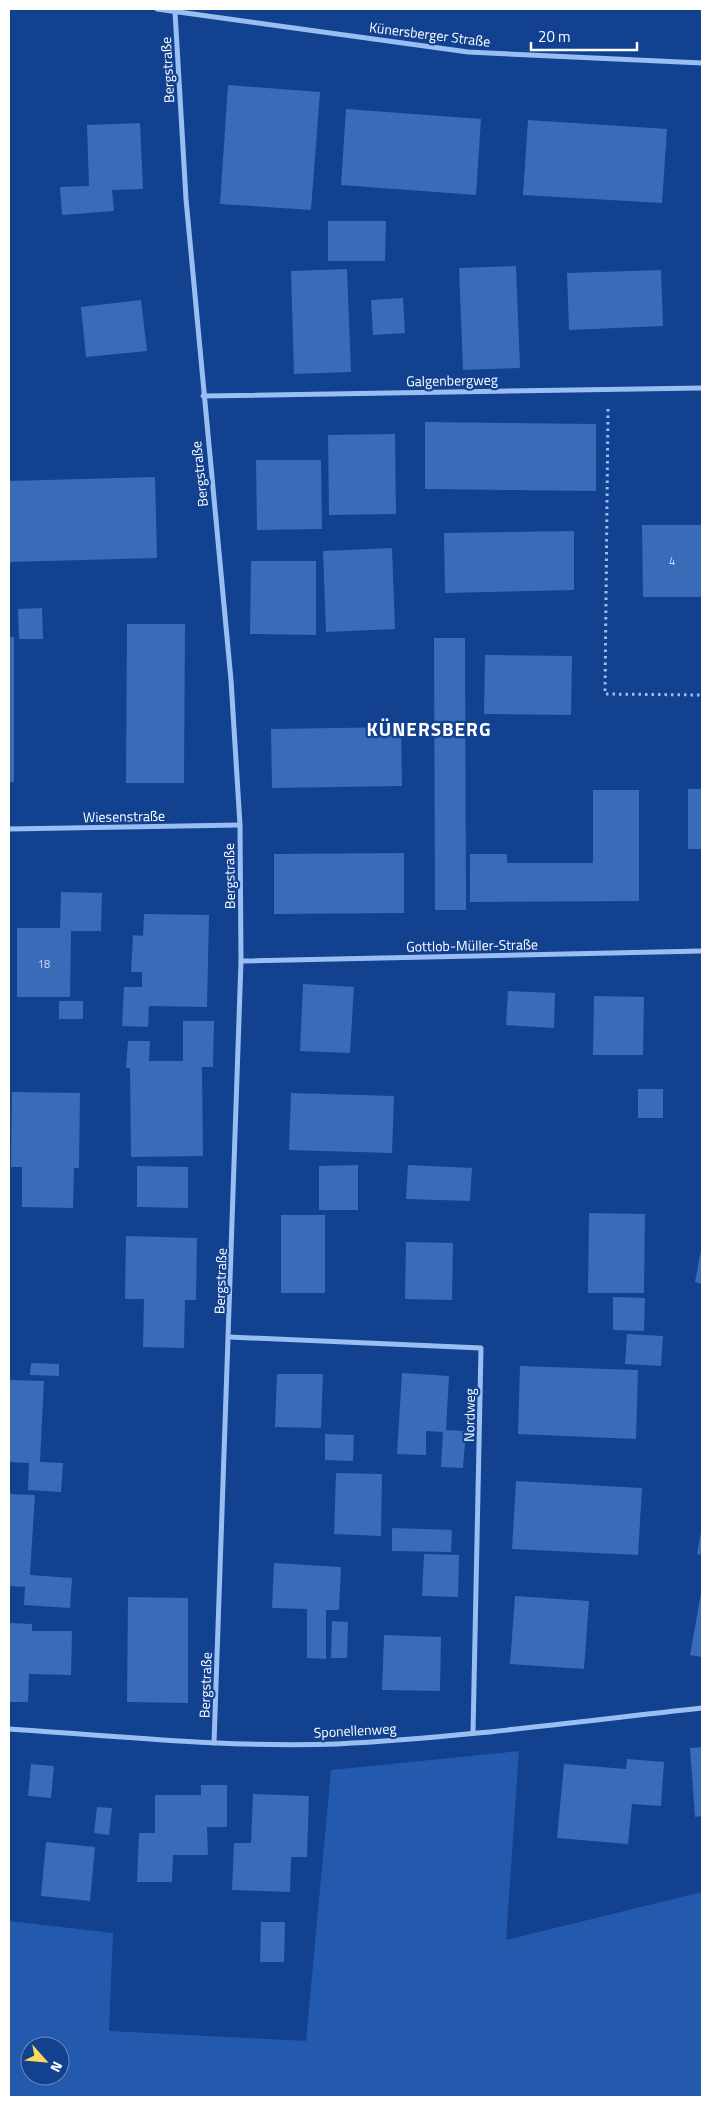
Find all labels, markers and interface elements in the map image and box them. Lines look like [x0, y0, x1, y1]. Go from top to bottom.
street label: Künersberger Straße [368, 16, 492, 52]
scale bar [531, 20, 637, 52]
text: 20 m [538, 25, 571, 48]
street label: Bergstraße [155, 36, 179, 104]
street label: Galgenbergweg [406, 369, 498, 391]
street label: Bergstraße [185, 440, 213, 508]
house number: 4 [669, 553, 675, 569]
district label: KÜNERSBERG [367, 714, 492, 743]
street label: Wiesenstraße [83, 805, 165, 827]
street label: Bergstraße [218, 843, 240, 909]
street label: Gottlob-Müller-Straße [406, 933, 538, 957]
house number: 18 [38, 956, 50, 972]
street label: Bergstraße [208, 1248, 232, 1314]
street label: Nordweg [458, 1388, 480, 1442]
street label: Bergstraße [193, 1652, 217, 1718]
street label: Sponellenweg [313, 1717, 397, 1743]
north arrow [20, 2036, 70, 2086]
text: N [45, 2058, 69, 2076]

